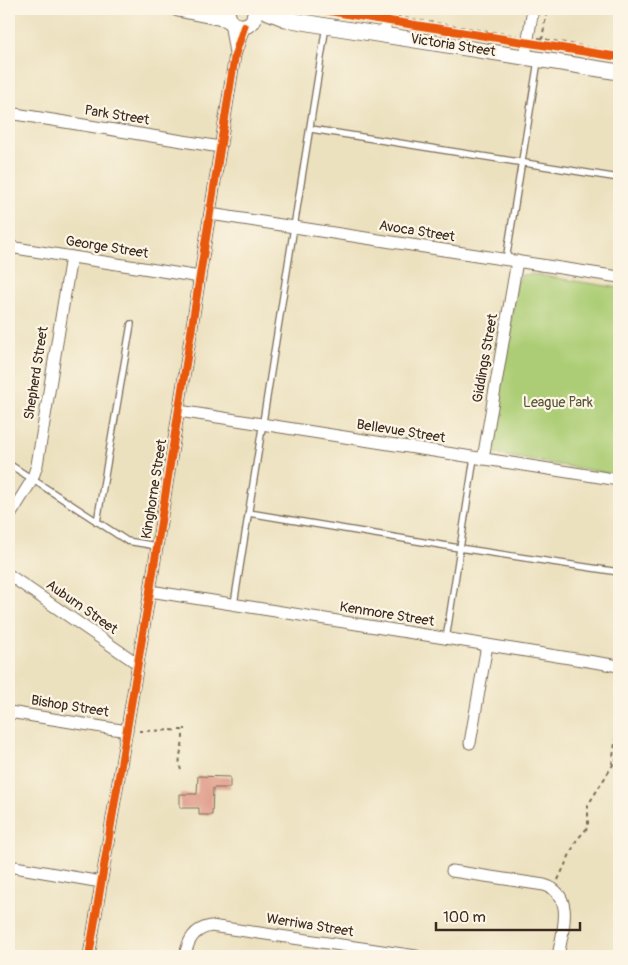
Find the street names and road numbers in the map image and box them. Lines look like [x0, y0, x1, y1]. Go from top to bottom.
street label: Victoria Street [409, 30, 497, 60]
street label: Park Street [83, 101, 151, 129]
street label: Avoca Street [378, 217, 457, 245]
street label: George Street [64, 232, 150, 262]
street label: Giddings Street [469, 312, 501, 404]
street label: Shepherd Street [20, 325, 52, 421]
street label: Bellevue Street [355, 416, 447, 446]
street label: Kinghorne Street [138, 438, 170, 540]
street label: Auburn Street [43, 576, 121, 638]
street label: Kenmore Street [338, 598, 436, 630]
street label: Bishop Street [30, 691, 110, 721]
street label: Werriwa Street [265, 910, 355, 940]

